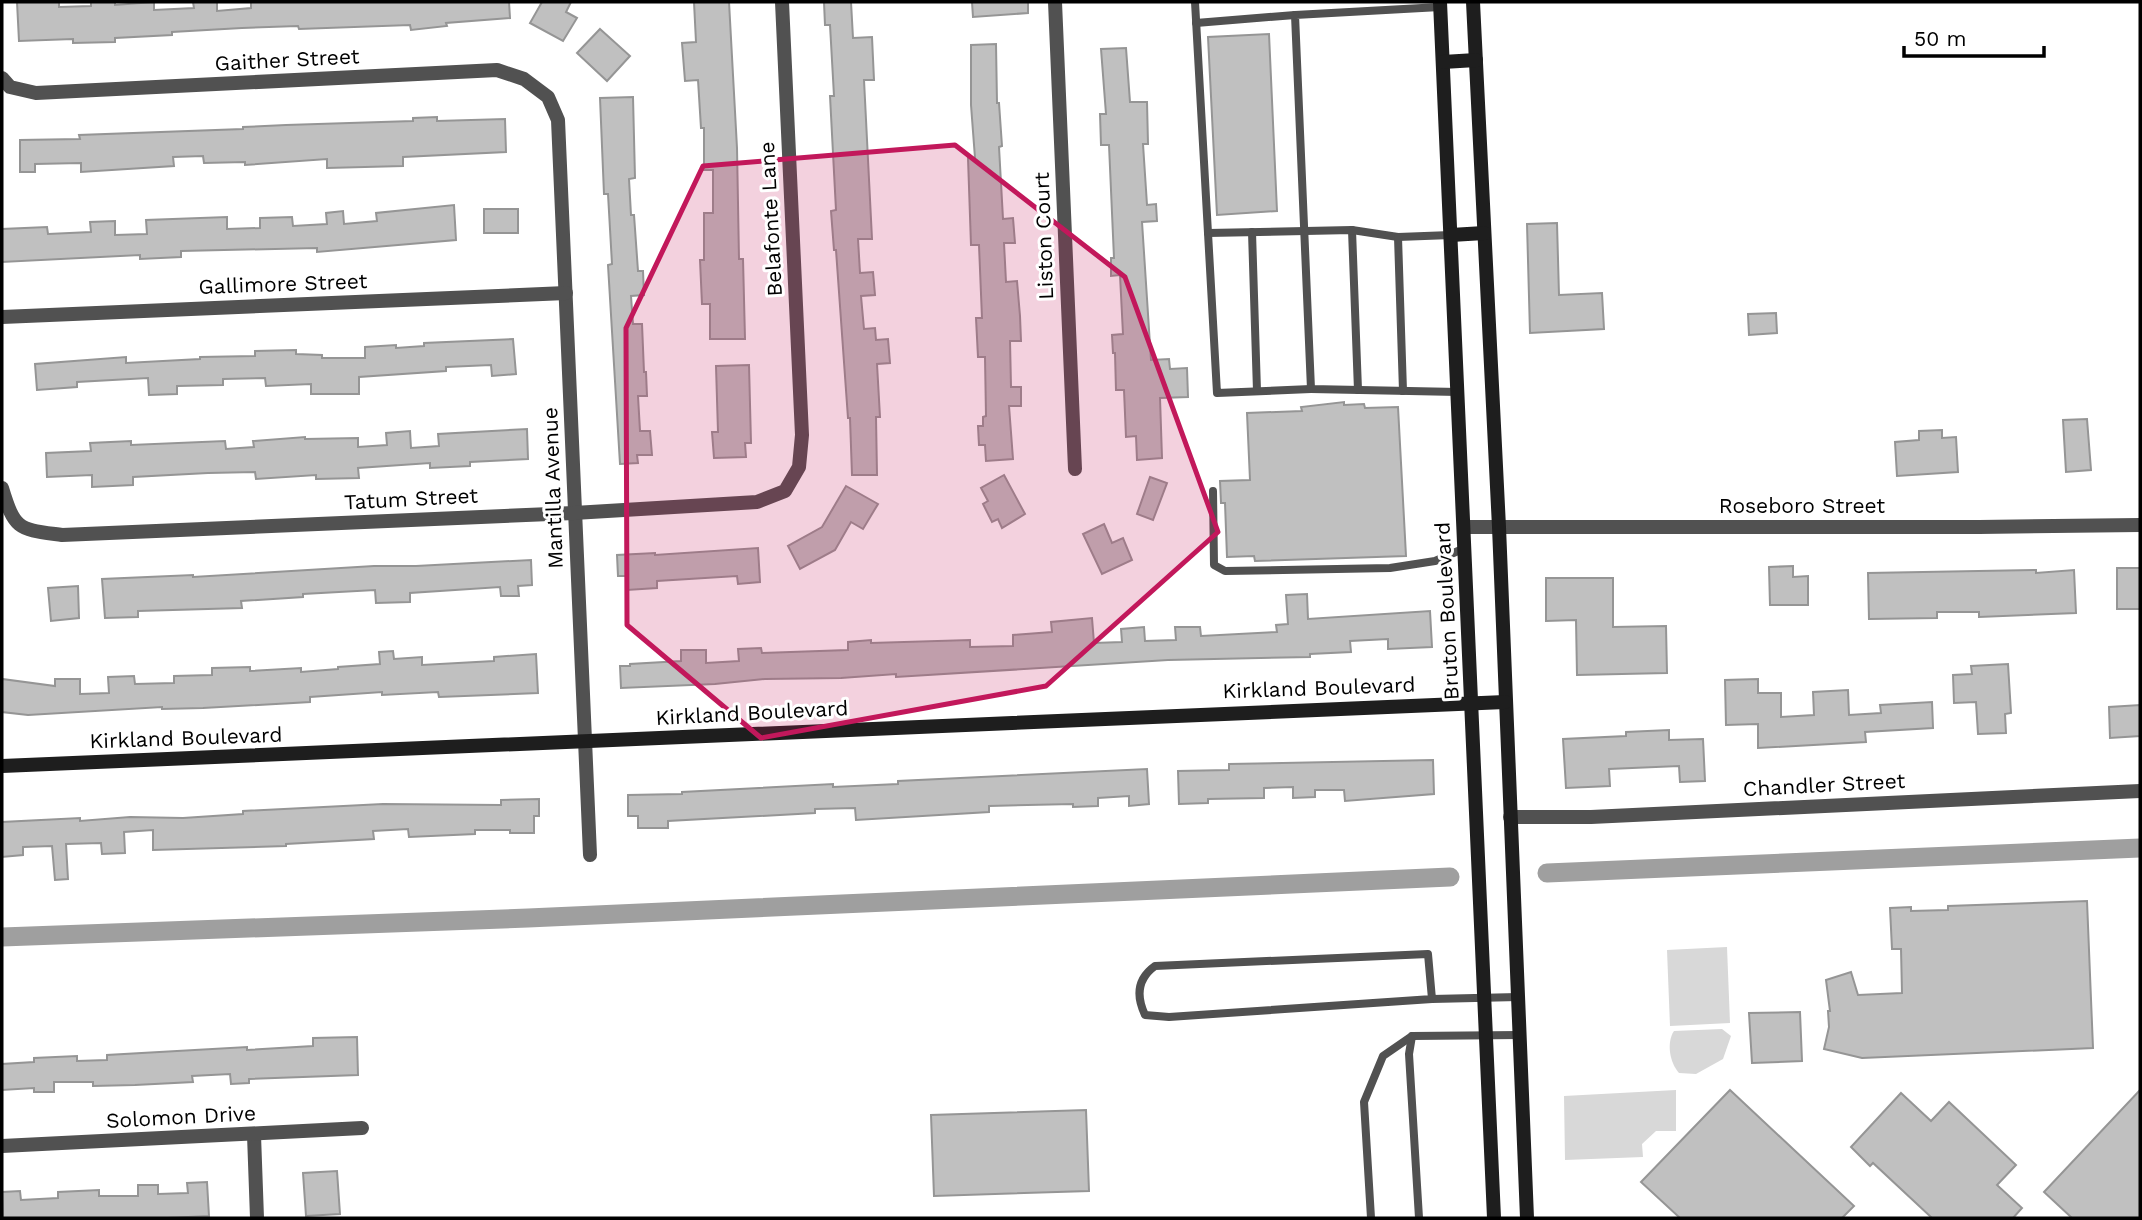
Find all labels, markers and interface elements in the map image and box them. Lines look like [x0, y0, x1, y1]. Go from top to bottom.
scale bar [1904, 14, 2044, 58]
text: 50 m [1914, 26, 1966, 51]
street label: Gaither Street [214, 43, 360, 76]
street label: Belafonte Lane [754, 141, 787, 297]
street label: Liston Court [1029, 172, 1058, 300]
street label: Gallimore Street [198, 268, 368, 299]
street label: Mantilla Avenue [537, 407, 568, 569]
street label: Tatum Street [343, 482, 479, 514]
street label: Roseboro Street [1719, 493, 1885, 518]
street label: Bruton Boulevard [1429, 521, 1464, 701]
street label: Kirkland Boulevard [1222, 672, 1416, 703]
street label: Kirkland Boulevard [655, 695, 849, 730]
street label: Kirkland Boulevard [89, 722, 283, 753]
street label: Chandler Street [1742, 768, 1906, 801]
street label: Solomon Drive [105, 1100, 257, 1133]

